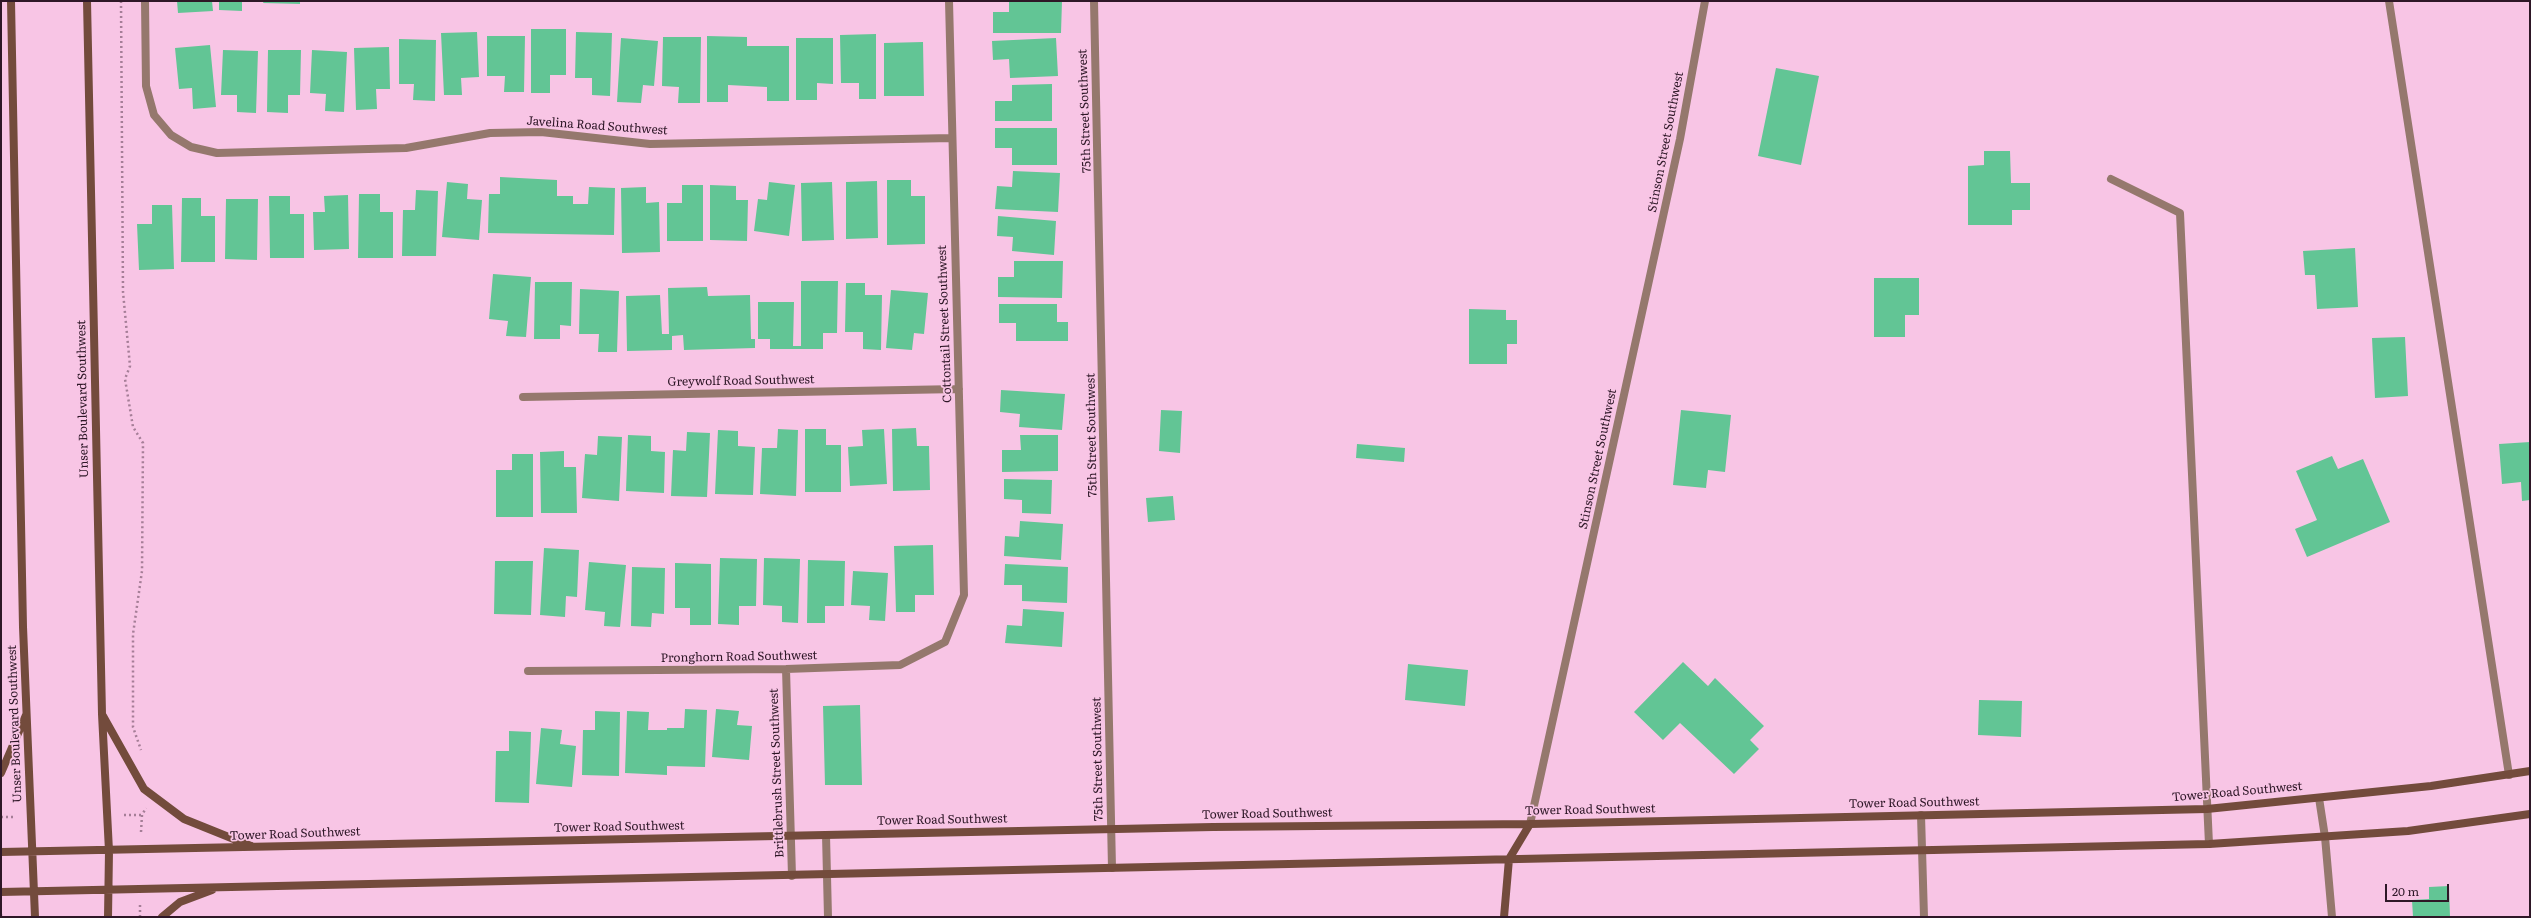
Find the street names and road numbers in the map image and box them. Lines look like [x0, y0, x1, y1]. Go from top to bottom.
street label: 75th Street Southwest [1076, 49, 1094, 173]
street label: Stinson Street Southwest [1645, 70, 1687, 214]
street label: Javelina Road Southwest [526, 114, 668, 138]
street label: Cottontail Street Southwest [935, 245, 955, 403]
street label: Unser Boulevard Southwest [74, 320, 92, 478]
street label: Greywolf Road Southwest [667, 373, 815, 389]
street label: 75th Street Southwest [1084, 373, 1100, 497]
street label: Stinson Street Southwest [1576, 387, 1620, 531]
street label: Unser Boulevard Southwest [5, 645, 25, 803]
street label: Pronghorn Road Southwest [661, 648, 817, 666]
street label: Brittlebrush Street Southwest [767, 688, 787, 858]
street label: 75th Street Southwest [1090, 697, 1106, 821]
street label: Tower Road Southwest [2171, 779, 2303, 805]
street label: Tower Road Southwest [1848, 795, 1980, 811]
street label: Tower Road Southwest [1524, 802, 1656, 818]
street label: Tower Road Southwest [1201, 806, 1333, 822]
street label: Tower Road Southwest [876, 812, 1008, 828]
street label: Tower Road Southwest [553, 819, 685, 835]
street label: Tower Road Southwest [229, 825, 361, 843]

